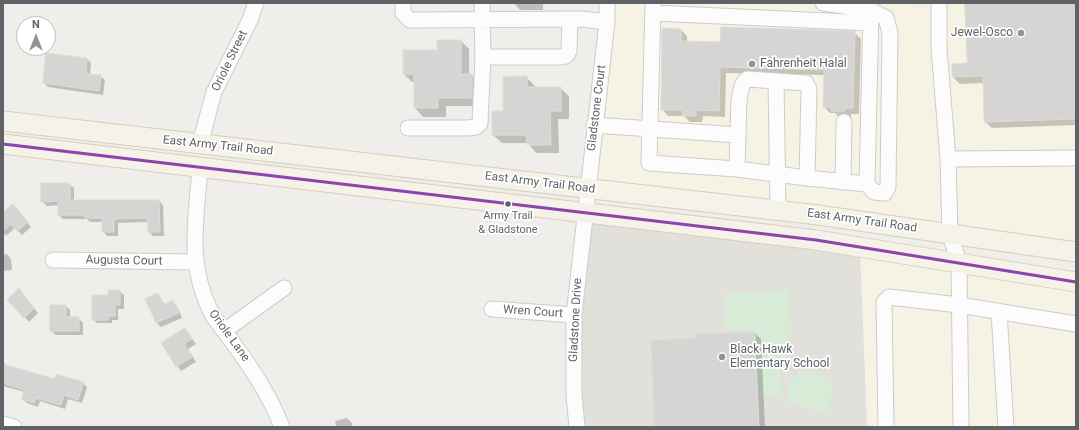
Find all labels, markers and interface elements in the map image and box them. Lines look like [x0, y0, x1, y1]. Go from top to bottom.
north arrow [16, 16, 56, 56]
text: N [32, 18, 40, 31]
place label: Jewel-Osco [951, 26, 1013, 40]
street label: Oriole Street [209, 28, 251, 94]
marker: Jewel-Osco [1016, 28, 1026, 38]
place label: Fahrenheit Halal [760, 57, 847, 71]
marker: Fahrenheit Halal [747, 59, 757, 69]
street label: Gladstone Court [585, 64, 609, 152]
street label: East Army Trail Road [162, 133, 274, 159]
street label: East Army Trail Road [484, 169, 596, 197]
marker: Army Trail & Gladstone [503, 199, 513, 209]
street label: East Army Trail Road [806, 206, 918, 236]
place label: Army Trail & Gladstone [478, 209, 538, 235]
street label: Augusta Court [85, 253, 163, 269]
street label: Gladstone Drive [567, 278, 585, 362]
street label: Wren Court [503, 303, 563, 321]
street label: Oriole Lane [205, 307, 253, 365]
place label: Black Hawk Elementary School [730, 343, 830, 371]
marker: Black Hawk Elementary School [717, 352, 727, 362]

